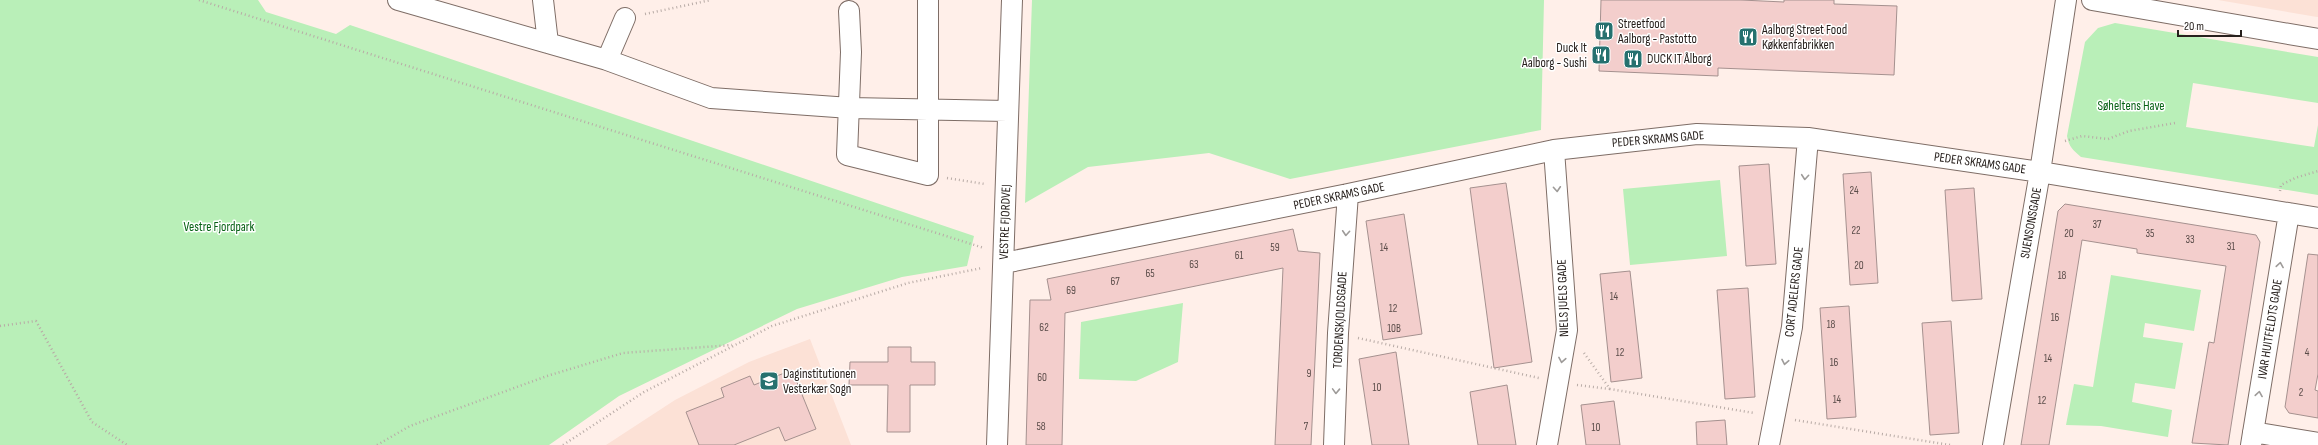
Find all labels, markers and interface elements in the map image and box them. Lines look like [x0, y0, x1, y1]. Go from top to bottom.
scale bar [2178, 12, 2241, 38]
place label: Streetfood Aalborg - Pastotto [1617, 16, 1697, 47]
text: 20 m [2184, 19, 2204, 34]
restaurant icon: Streetfood Aalborg - Pastotto [1593, 20, 1615, 42]
place label: Aalborg Street Food Køkkenfabrikken [1761, 22, 1847, 53]
restaurant icon: Aalborg Street Food Køkkenfabrikken [1737, 26, 1759, 48]
place label: Duck It Aalborg - Sushi [1521, 40, 1587, 71]
restaurant icon: Duck It Aalborg - Sushi [1590, 44, 1612, 66]
restaurant icon: DUCK IT Ålborg [1622, 48, 1644, 70]
place label: DUCK IT Ålborg [1647, 51, 1712, 67]
park label: Søheltens Have [2097, 98, 2165, 114]
street label: PEDER SKRAMS GADE [1611, 127, 1705, 151]
street label: PEDER SKRAMS GADE [1933, 149, 2027, 177]
one-way arrow [1800, 174, 1809, 180]
street label: PEDER SKRAMS GADE [1292, 179, 1386, 213]
street label: VESTRE FJORDVEJ [996, 184, 1014, 260]
house number: 24 [1849, 184, 1859, 197]
one-way arrow [1552, 186, 1561, 192]
street label: SUENSONSGADE [2017, 186, 2045, 260]
house number: 37 [2092, 218, 2102, 231]
park label: Vestre Fjordpark [184, 219, 255, 235]
house number: 22 [1851, 224, 1861, 237]
house number: 20 [2064, 227, 2074, 240]
house number: 35 [2145, 227, 2155, 240]
one-way arrow [1341, 230, 1350, 236]
house number: 33 [2185, 233, 2195, 246]
house number: 31 [2227, 240, 2235, 253]
house number: 59 [1270, 241, 1280, 254]
house number: 14 [1380, 241, 1389, 254]
street label: CORT ADELERS GADE [1781, 246, 1807, 338]
house number: 61 [1235, 249, 1243, 262]
house number: 63 [1189, 258, 1199, 271]
street label: NIELS JUELS GADE [1554, 259, 1572, 337]
house number: 20 [1854, 259, 1864, 272]
one-way arrow [2275, 262, 2284, 268]
house number: 65 [1145, 267, 1155, 280]
house number: 18 [2058, 269, 2067, 282]
street label: TORDENSKJOLDSGADE [1329, 271, 1351, 369]
house number: 67 [1110, 275, 1120, 288]
street label: IVAR HUITFELDTS GADE [2254, 278, 2286, 380]
house number: 69 [1066, 284, 1076, 297]
house number: 14 [1610, 290, 1619, 303]
house number: 12 [1389, 302, 1398, 315]
house number: 16 [2051, 311, 2060, 324]
house number: 18 [1827, 318, 1836, 331]
house number: 62 [1039, 321, 1049, 334]
house number: 10B [1387, 322, 1401, 335]
house number: 12 [1616, 346, 1625, 359]
house number: 4 [2305, 346, 2310, 359]
house number: 14 [2044, 352, 2053, 365]
house number: 16 [1830, 356, 1839, 369]
one-way arrow [1558, 357, 1567, 363]
one-way arrow [1782, 359, 1790, 365]
place label: Daginstitutionen Vesterkær Sogn [783, 366, 856, 397]
house number: 9 [1307, 367, 1312, 380]
school or university icon: Daginstitutionen Vesterkær Sogn [758, 370, 780, 392]
house number: 60 [1037, 371, 1047, 384]
house number: 10 [1373, 381, 1381, 394]
house number: 2 [2299, 386, 2304, 399]
one-way arrow [1332, 388, 1340, 394]
one-way arrow [2254, 390, 2263, 397]
house number: 14 [1833, 393, 1842, 406]
house number: 12 [2038, 394, 2047, 407]
house number: 58 [1036, 420, 1046, 433]
house number: 7 [1304, 420, 1309, 433]
house number: 10 [1592, 421, 1600, 434]

